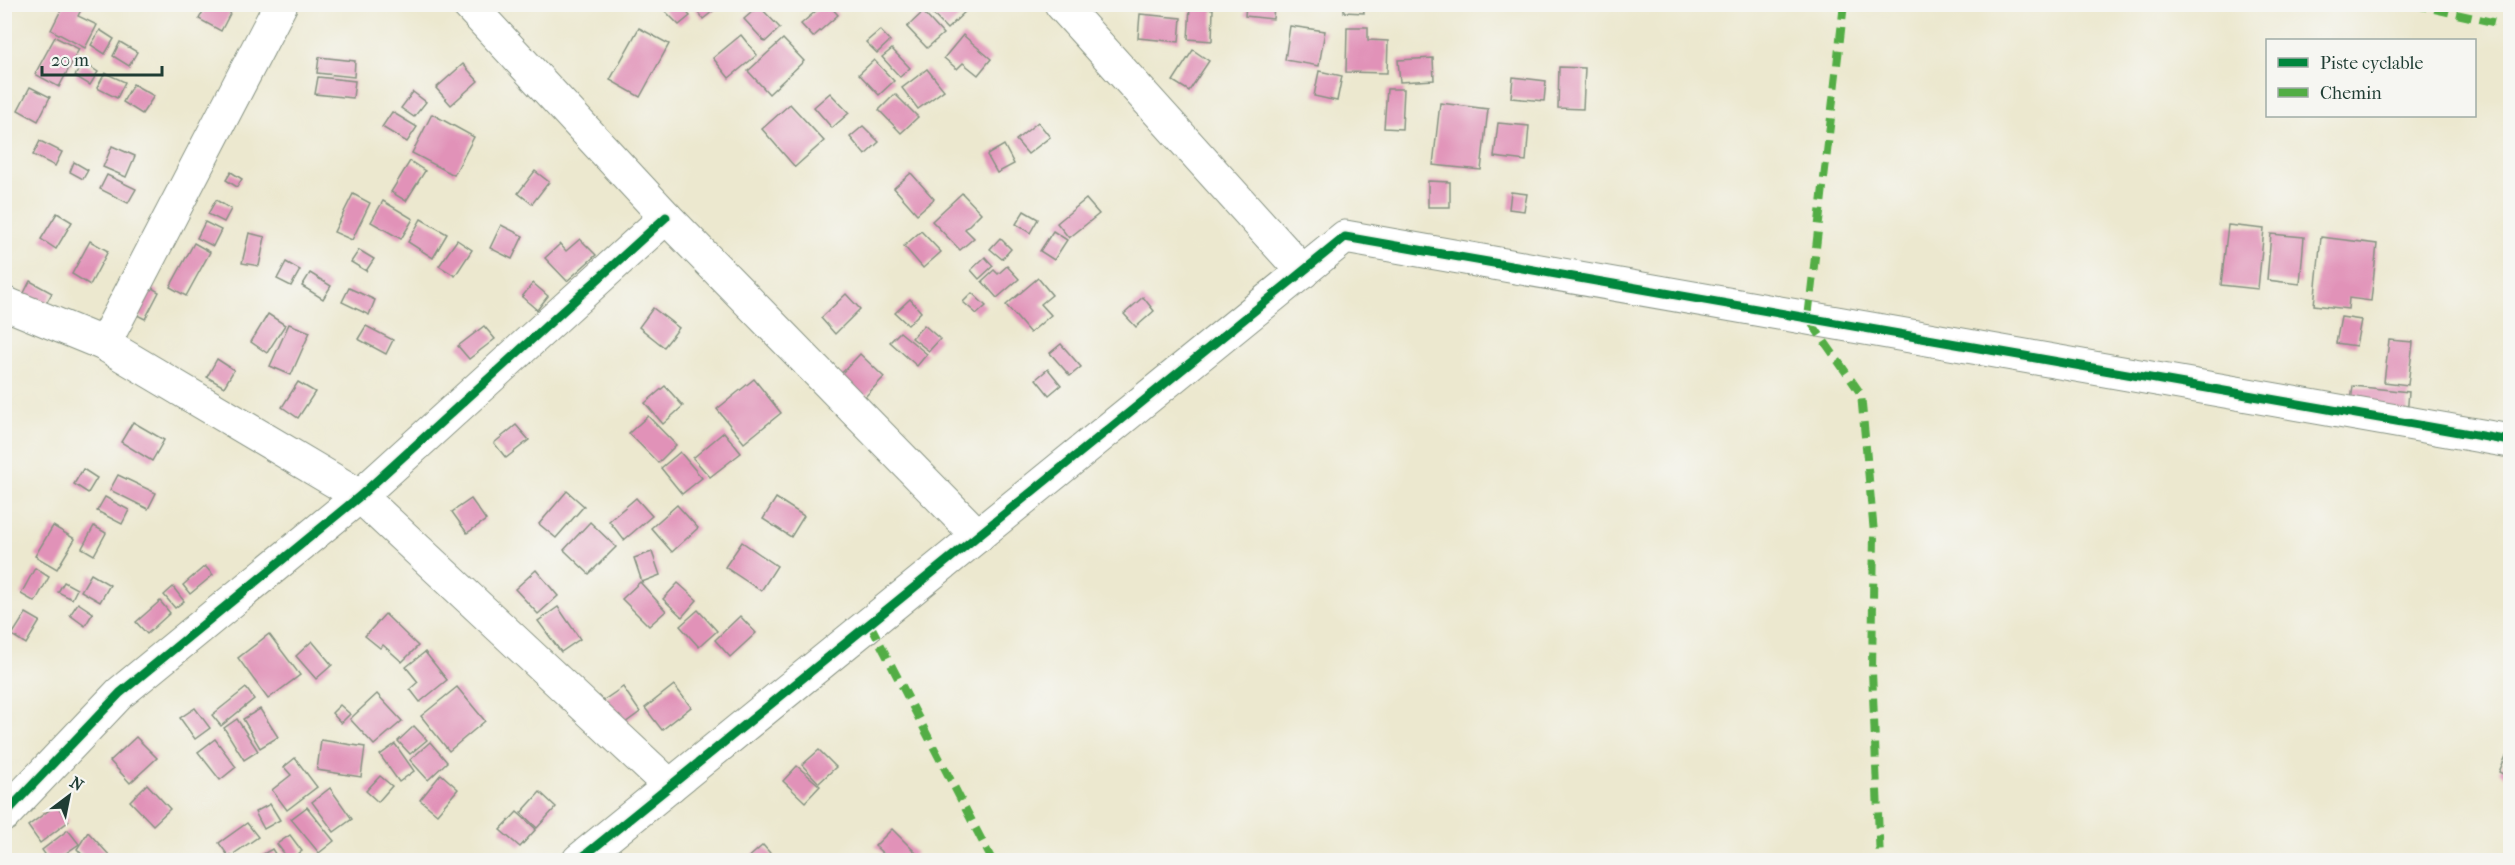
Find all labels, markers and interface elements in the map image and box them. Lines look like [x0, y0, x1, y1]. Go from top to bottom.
scale bar [42, 39, 162, 77]
legend [2266, 39, 2476, 117]
text: 20 m [51, 50, 89, 71]
text: Piste cyclable [2320, 53, 2423, 74]
text: Chemin [2320, 83, 2382, 104]
north arrow [39, 766, 99, 826]
text: N [67, 772, 88, 795]

